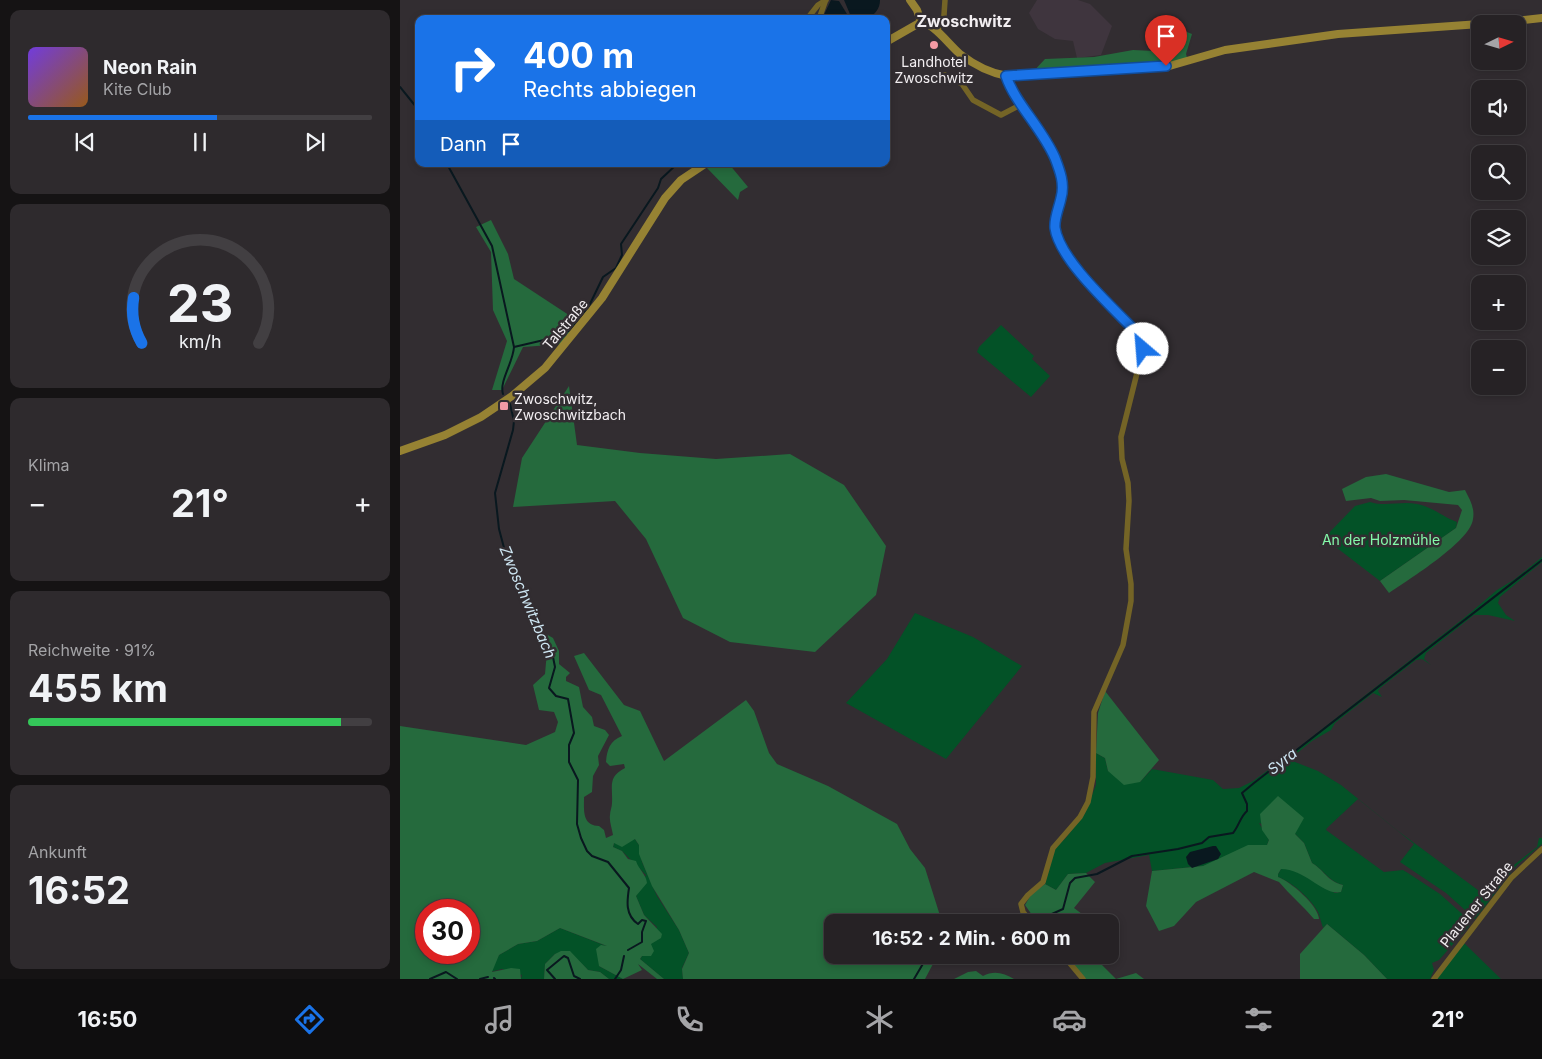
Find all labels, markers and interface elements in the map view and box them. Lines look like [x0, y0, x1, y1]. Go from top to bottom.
district label: Zwoschwitz [916, 11, 1012, 31]
pin [1145, 15, 1187, 66]
north arrow [1471, 15, 1526, 70]
map controls [1471, 15, 1526, 395]
icon: arrive [1152, 22, 1180, 50]
text: 400 m [523, 34, 634, 76]
icon: right [440, 35, 505, 100]
marker: Landhotel Zwoschwitz [928, 39, 940, 51]
place label: Landhotel Zwoschwitz [894, 53, 974, 86]
text: Neon Rain [103, 56, 197, 79]
text: Rechts abbiegen [523, 76, 697, 102]
text: Kite Club [103, 79, 172, 99]
button: sound [1471, 80, 1526, 135]
icon: previous [71, 128, 99, 156]
icon: pause [186, 128, 214, 156]
icon: next [301, 128, 329, 156]
icon: arrive [497, 130, 525, 158]
text: Dann [440, 133, 487, 156]
button: search [1471, 145, 1526, 200]
button: layers [1471, 210, 1526, 265]
text: 23 [167, 272, 233, 335]
button: + [1471, 275, 1526, 330]
street label: Talstraße [539, 295, 591, 353]
position arrow [1116, 322, 1168, 374]
text: km/h [179, 331, 221, 352]
button: − [1471, 340, 1526, 395]
place label: Zwoschwitz, Zwoschwitzbach [514, 390, 626, 423]
marker: Zwoschwitz, Zwoschwitzbach [498, 400, 510, 412]
text: Klima [28, 455, 70, 475]
text: 21° [171, 480, 229, 526]
text: − [28, 486, 47, 520]
text: + [353, 486, 372, 520]
park label: An der Holzmühle [1322, 531, 1440, 548]
water label: Zwoschwitzbach [496, 543, 560, 661]
text: Reichweite · 91% [28, 640, 156, 660]
text: 455 km [28, 665, 168, 711]
water label: Syra [1263, 743, 1301, 779]
text: Ankunft [28, 842, 87, 862]
street label: Plauener Straße [1436, 858, 1516, 950]
text: 16:52 [28, 867, 130, 913]
speed limit sign: 30 [415, 899, 480, 964]
text: 16:52 · 2 Min. · 600 m [872, 927, 1071, 950]
icon: directions [292, 1002, 327, 1037]
icon: music [482, 1002, 517, 1037]
icon: phone [672, 1002, 707, 1037]
icon: climate [862, 1002, 897, 1037]
icon: car [1052, 1002, 1087, 1037]
icon: filters [1241, 1002, 1276, 1037]
text: 16:50 [77, 1006, 137, 1032]
text: 21° [1431, 1006, 1465, 1032]

